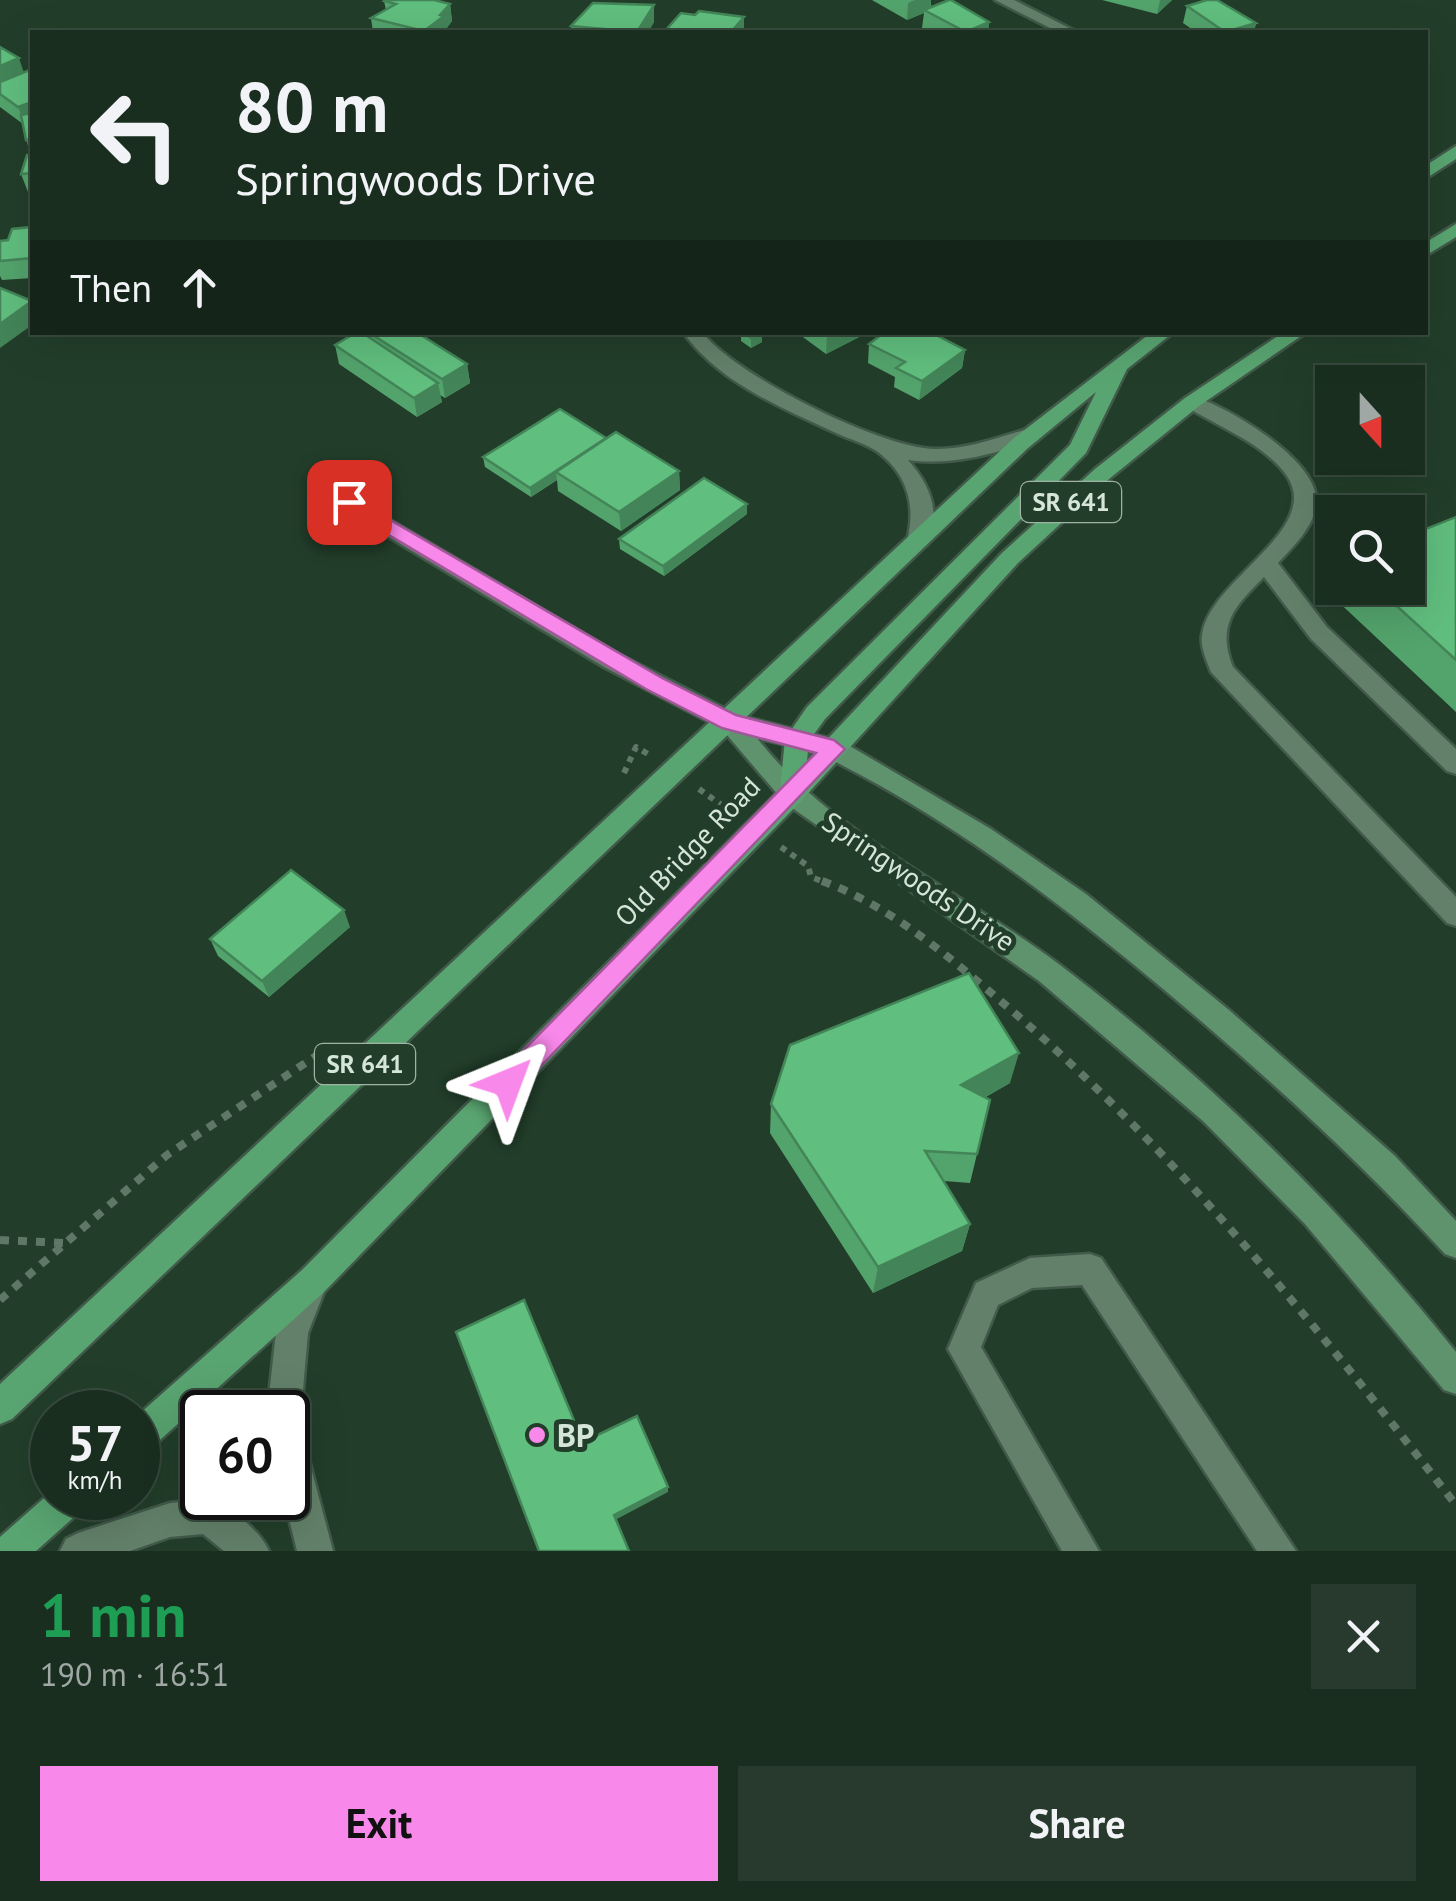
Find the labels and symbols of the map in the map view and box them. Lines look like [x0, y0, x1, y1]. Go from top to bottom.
north arrow [1315, 365, 1425, 475]
pin [307, 460, 392, 545]
road number: SR 641 [1021, 482, 1121, 522]
street label: Old Bridge Road [606, 768, 768, 934]
street label: Springwoods Drive [815, 803, 1023, 959]
position arrow [456, 1031, 560, 1135]
road number: SR 641 [315, 1044, 415, 1084]
speed limit sign: 60 [180, 1390, 310, 1520]
place label: BP [557, 1414, 594, 1456]
marker: BP [526, 1424, 548, 1446]

